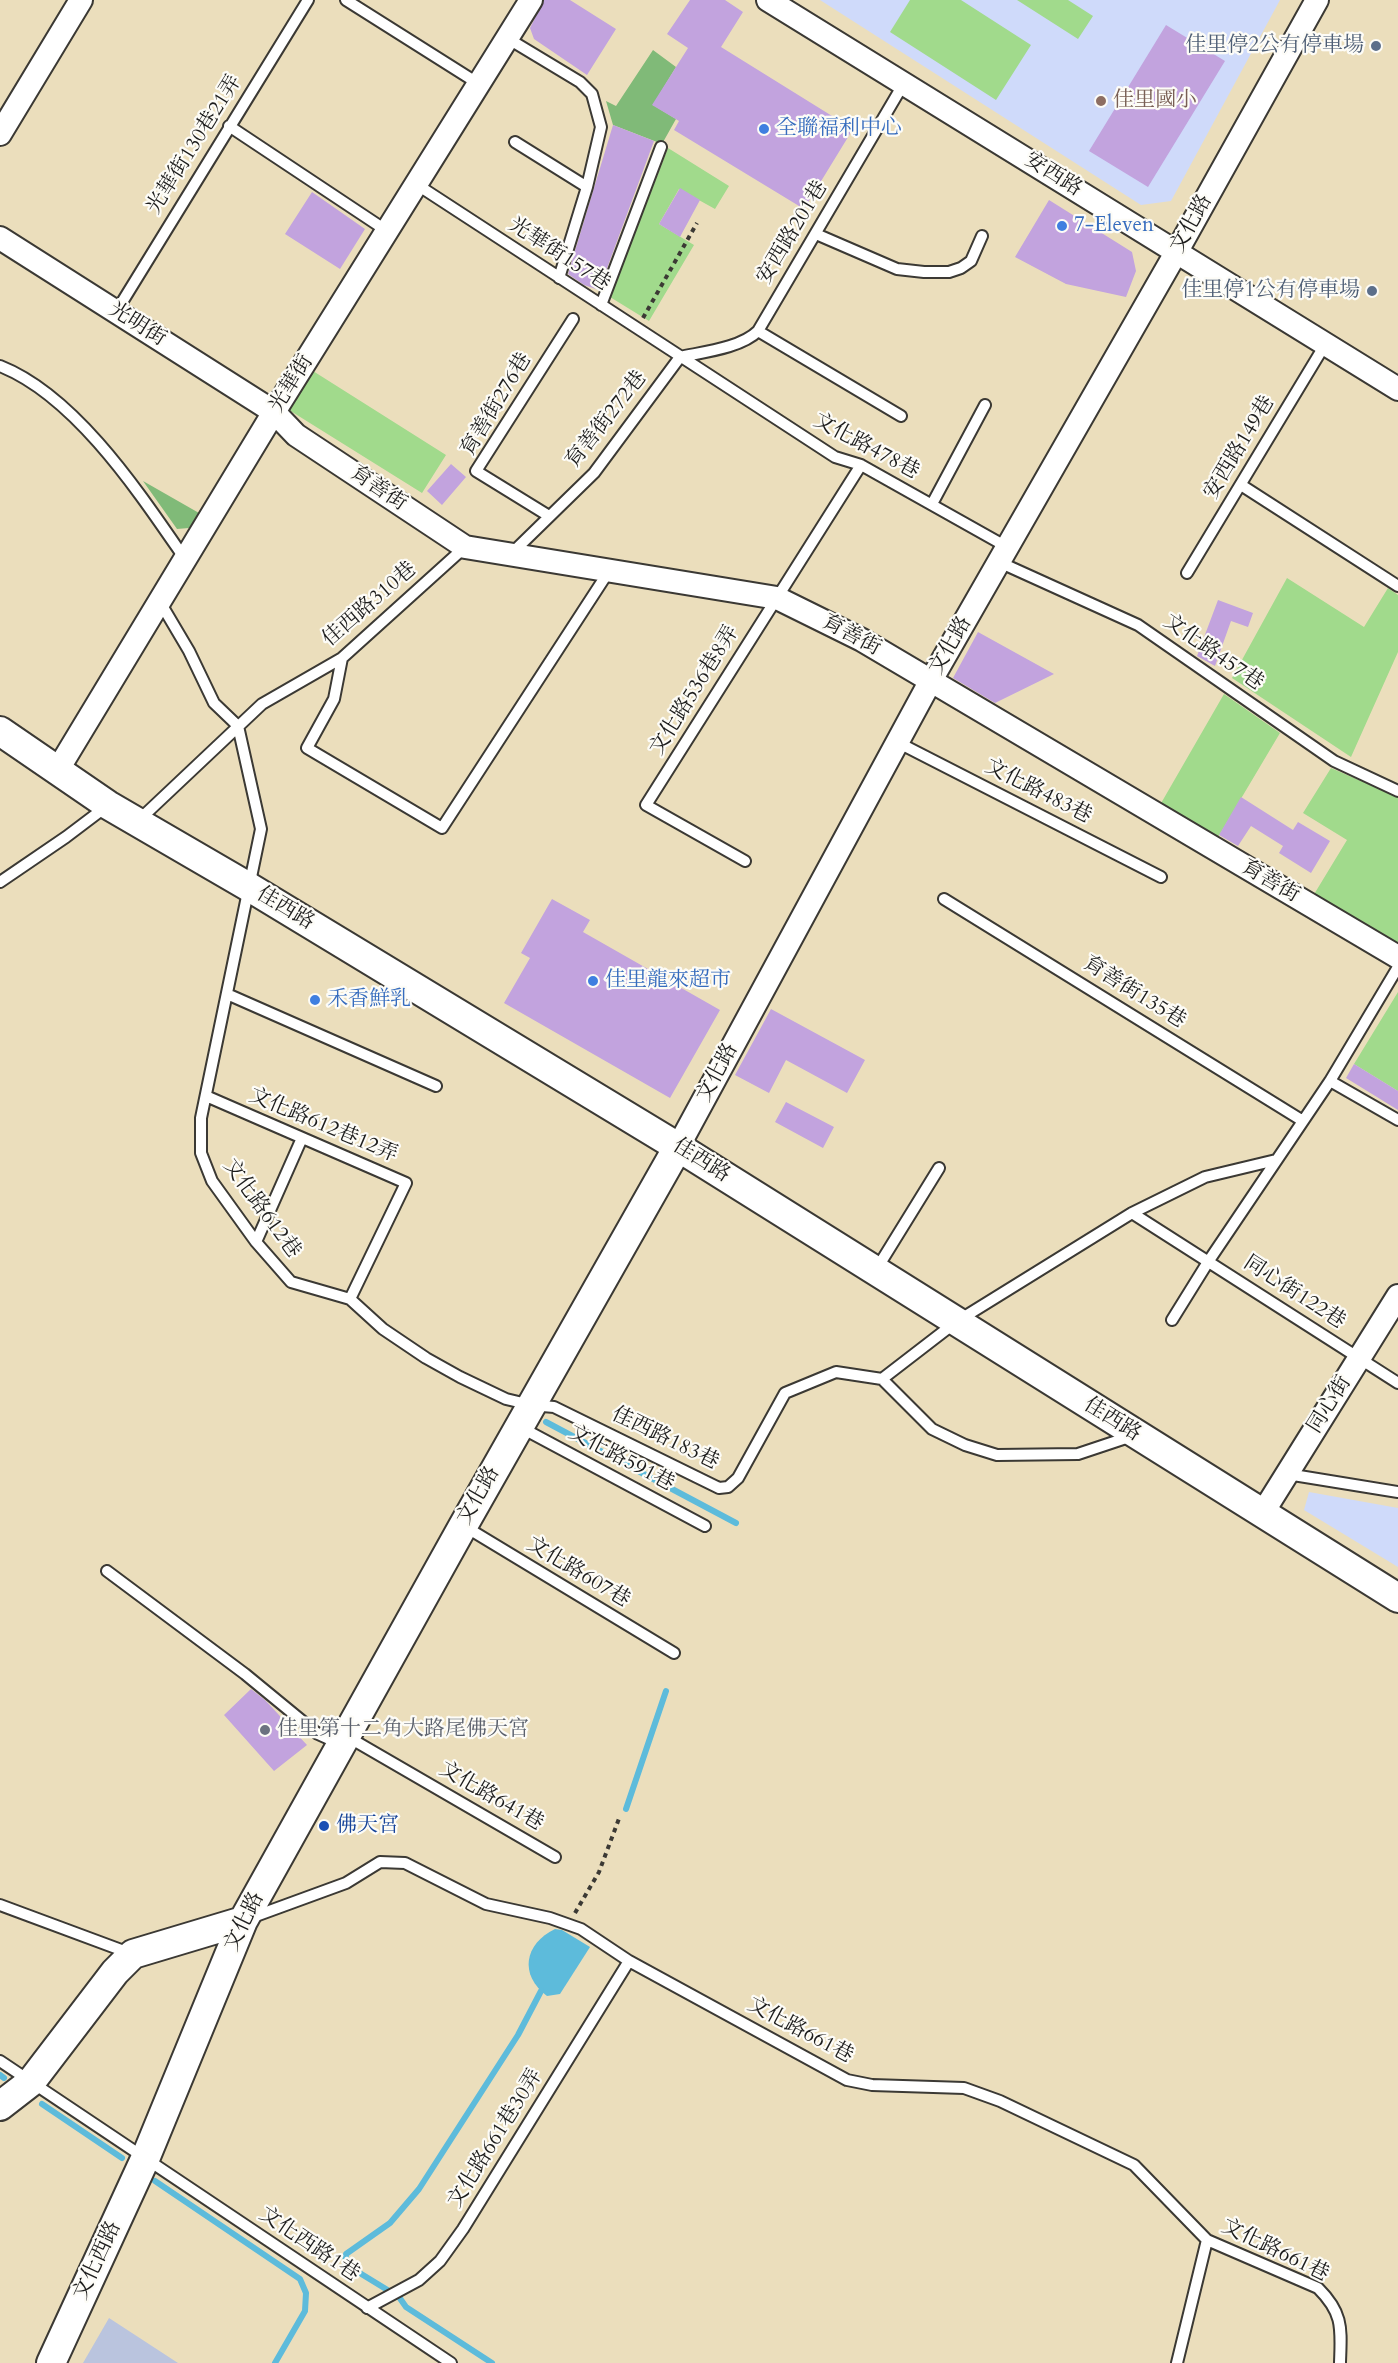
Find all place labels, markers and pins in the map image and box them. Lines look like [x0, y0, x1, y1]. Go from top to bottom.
place label: 佳里停2公有停車場 [1185, 33, 1364, 59]
marker: 佳里停2公有停車場 [1369, 39, 1383, 53]
place label: 佳里國小 [1113, 88, 1197, 114]
marker: 佳里國小 [1094, 94, 1108, 108]
place label: 全聯福利中心 [776, 116, 902, 142]
marker: 全聯福利中心 [757, 122, 771, 136]
place label: 7-Eleven [1074, 213, 1154, 239]
marker: 7-Eleven [1055, 219, 1069, 233]
place label: 佳里停1公有停車場 [1181, 278, 1360, 304]
marker: 佳里停1公有停車場 [1365, 284, 1379, 298]
place label: 佳里龍來超市 [605, 968, 731, 994]
marker: 佳里龍來超市 [586, 974, 600, 988]
place label: 禾香鮮乳 [327, 987, 411, 1013]
marker: 禾香鮮乳 [308, 993, 322, 1007]
place label: 佳里第十二角大路尾佛天宮 [277, 1717, 529, 1743]
marker: 佳里第十二角大路尾佛天宮 [258, 1723, 272, 1737]
place label: 佛天宮 [336, 1813, 399, 1839]
marker: 佛天宮 [317, 1819, 331, 1833]

